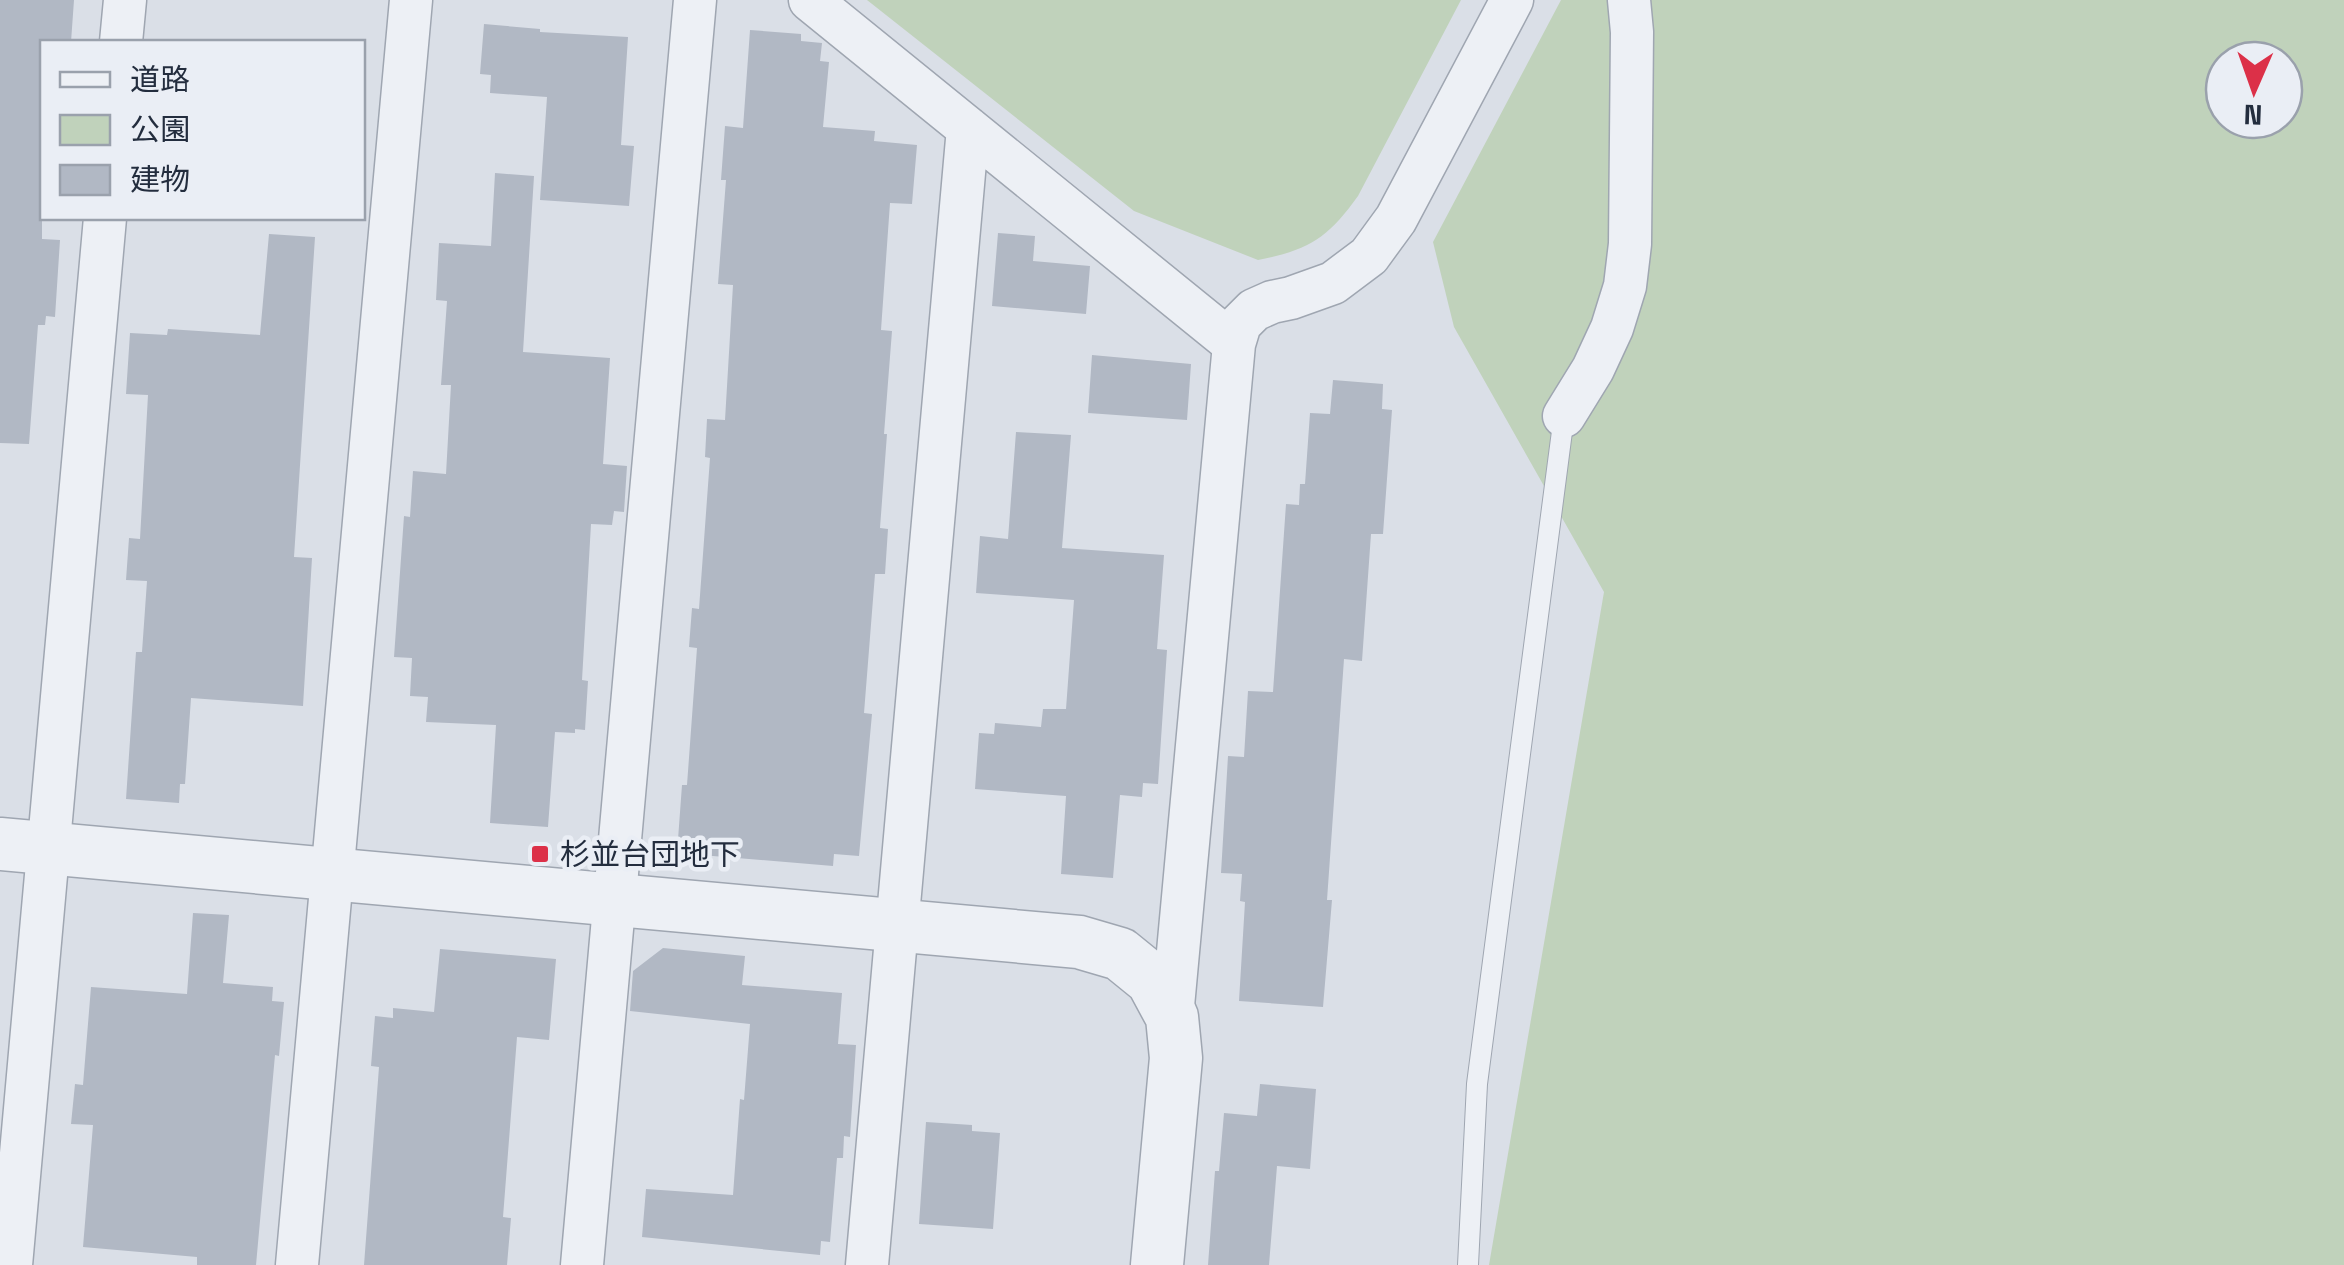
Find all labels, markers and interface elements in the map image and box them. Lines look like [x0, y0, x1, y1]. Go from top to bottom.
legend [40, 40, 365, 220]
north arrow [2204, 40, 2304, 140]
text: 道路 [130, 60, 190, 99]
text: N [2243, 97, 2263, 133]
text: 公園 [130, 110, 190, 149]
text: 建物 [130, 160, 190, 199]
place label: 杉並台団地下 [560, 835, 740, 874]
marker: 杉並台団地下 [529, 843, 551, 865]

